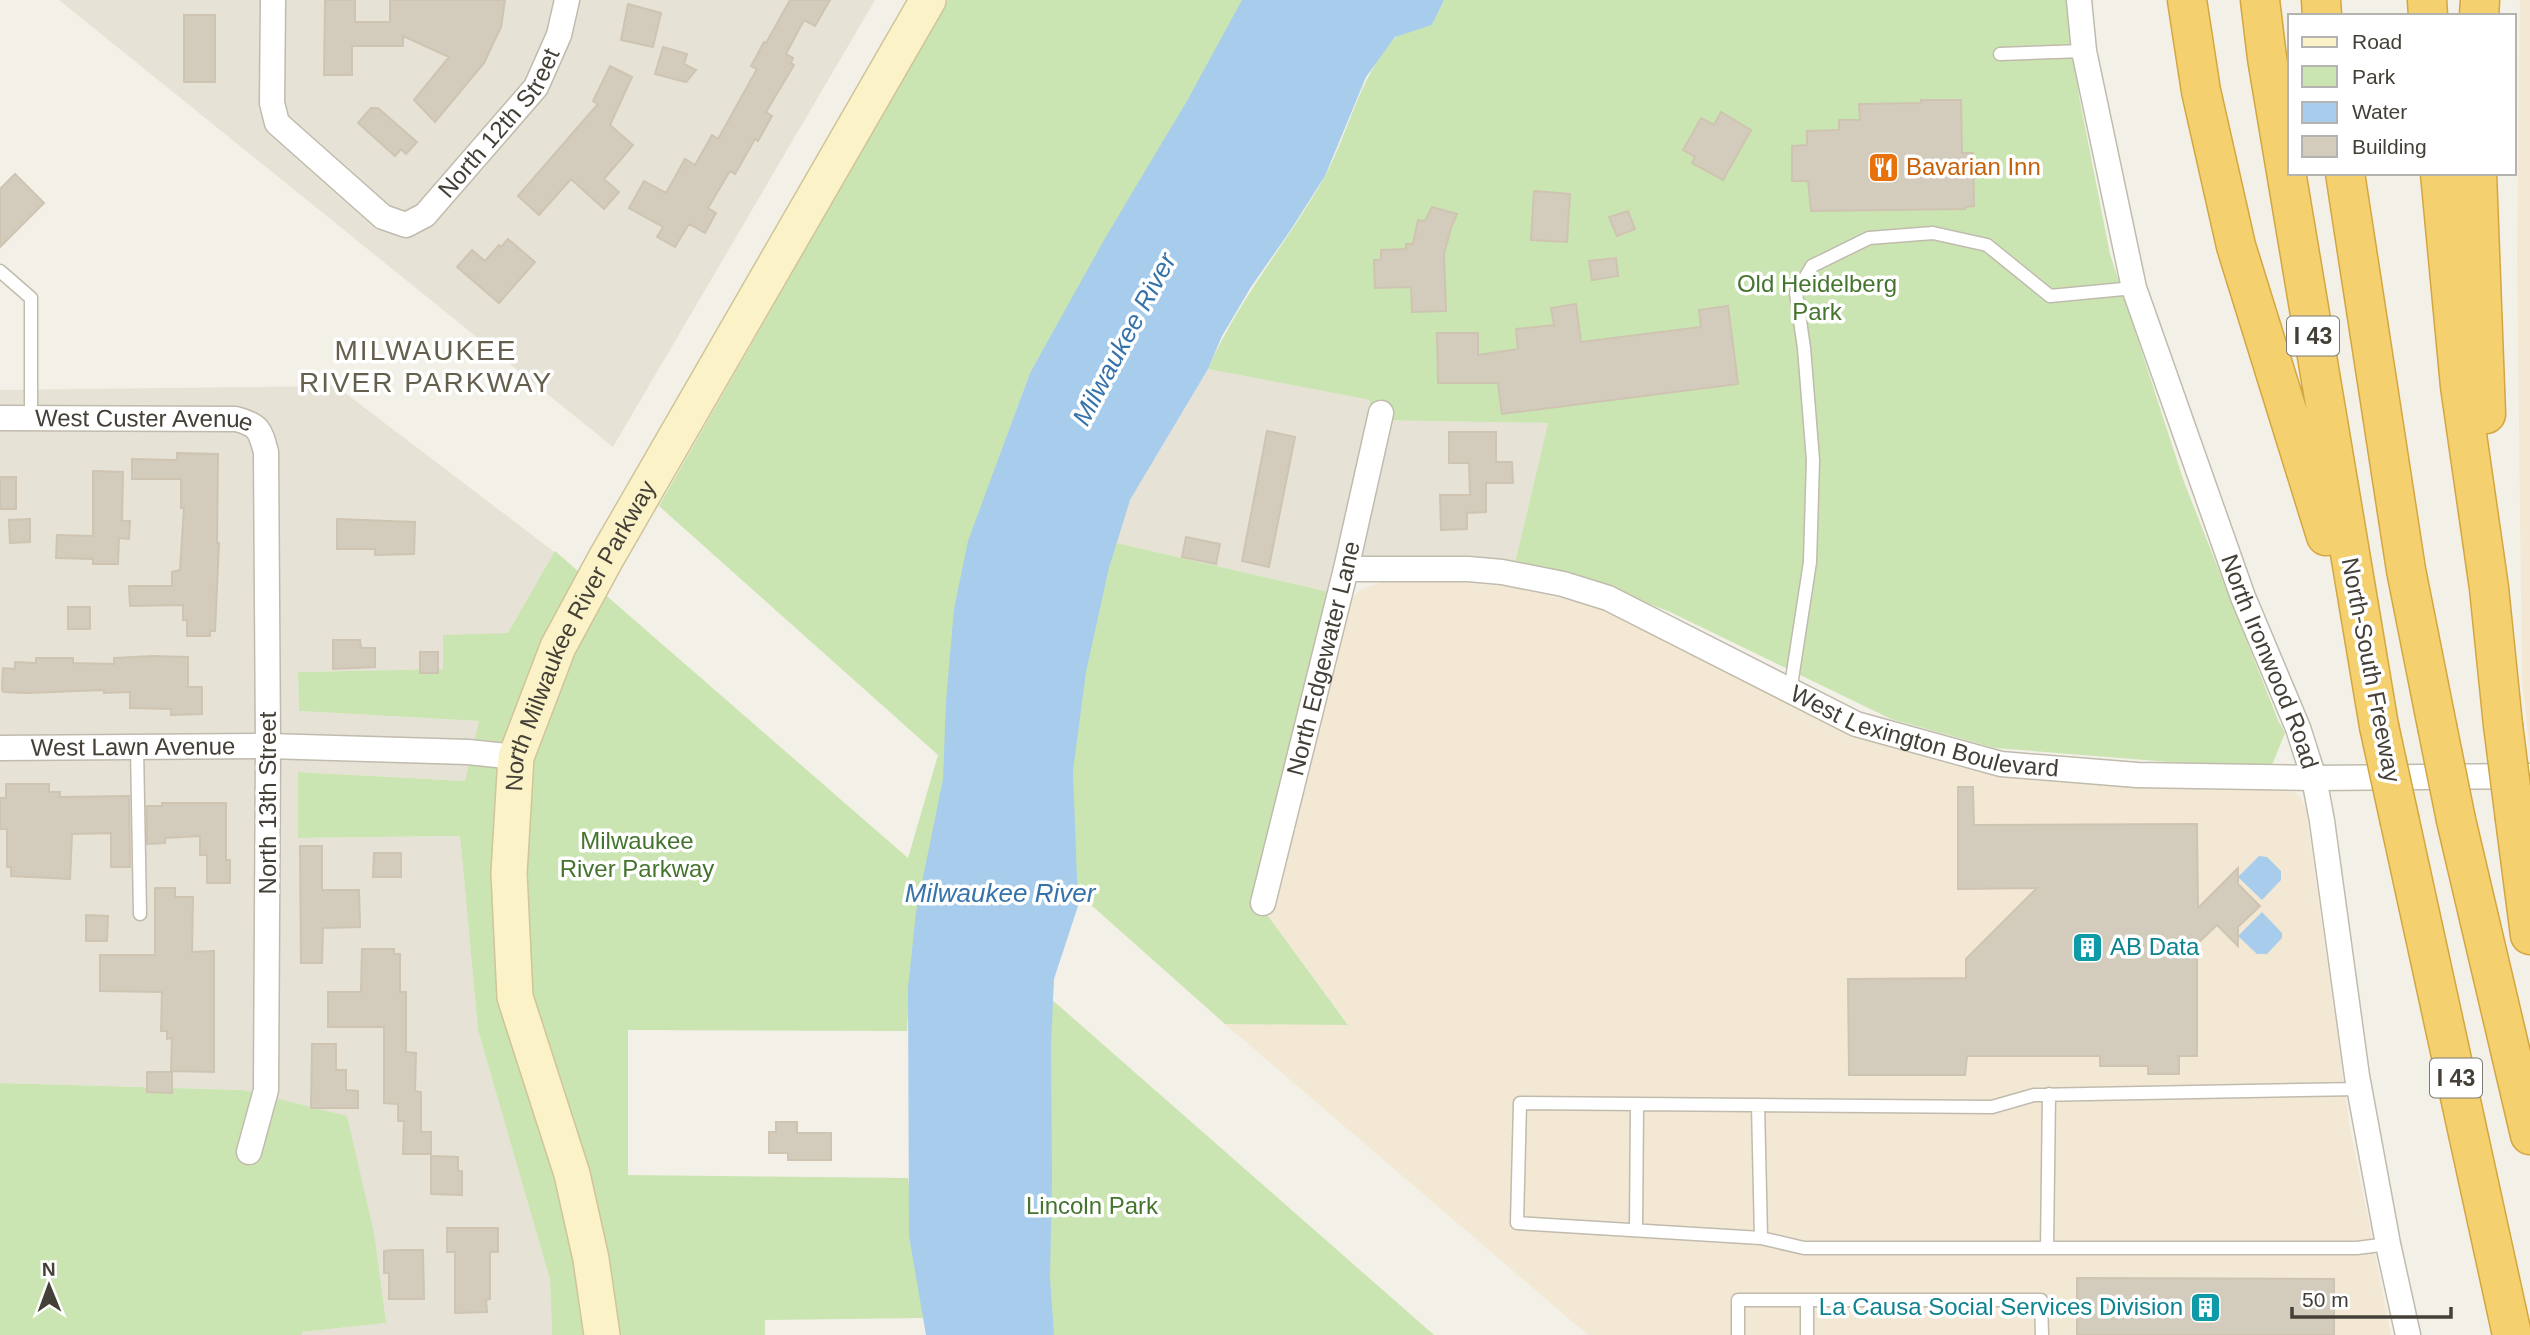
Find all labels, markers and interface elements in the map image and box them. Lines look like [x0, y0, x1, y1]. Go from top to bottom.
legend [2288, 14, 2516, 175]
text: Road [2352, 30, 2402, 53]
street label: North 12th Street [432, 44, 565, 203]
text: Park [2352, 65, 2396, 88]
text: Water [2352, 100, 2407, 123]
text: Building [2352, 135, 2427, 158]
restaurant icon: Bavarian Inn [1866, 150, 1900, 184]
place label: Bavarian Inn [1906, 153, 2041, 180]
water label: Milwaukee River [1066, 247, 1183, 430]
park label: Old Heidelberg Park [1737, 270, 1897, 325]
road number: I 43 [2287, 316, 2339, 356]
district label: MILWAUKEE RIVER PARKWAY [299, 335, 553, 398]
street label: West Custer Avenue [35, 404, 257, 437]
street label: North Milwaukee River Parkway [500, 476, 661, 792]
street label: North Edgewater Lane [1281, 539, 1365, 778]
street label: North Ironwood Road [2216, 551, 2324, 772]
street label: North-South Freeway [2336, 555, 2407, 784]
street label: West Lexington Boulevard [1786, 679, 2060, 782]
street label: North 13th Street [254, 711, 281, 894]
street label: West Lawn Avenue [31, 732, 235, 761]
park label: Milwaukee River Parkway [560, 827, 714, 882]
water label: Milwaukee River [905, 878, 1097, 908]
building icon: AB Data [2070, 930, 2104, 964]
place label: AB Data [2110, 933, 2200, 960]
road number: I 43 [2430, 1058, 2482, 1098]
park label: Lincoln Park [1026, 1192, 1159, 1219]
north arrow [14, 1251, 84, 1321]
text: N [42, 1259, 56, 1280]
scale bar [2292, 1276, 2451, 1320]
text: 50 m [2302, 1288, 2349, 1311]
building icon: La Causa Social Services Division [2189, 1290, 2223, 1324]
place label: La Causa Social Services Division [1819, 1293, 2183, 1320]

